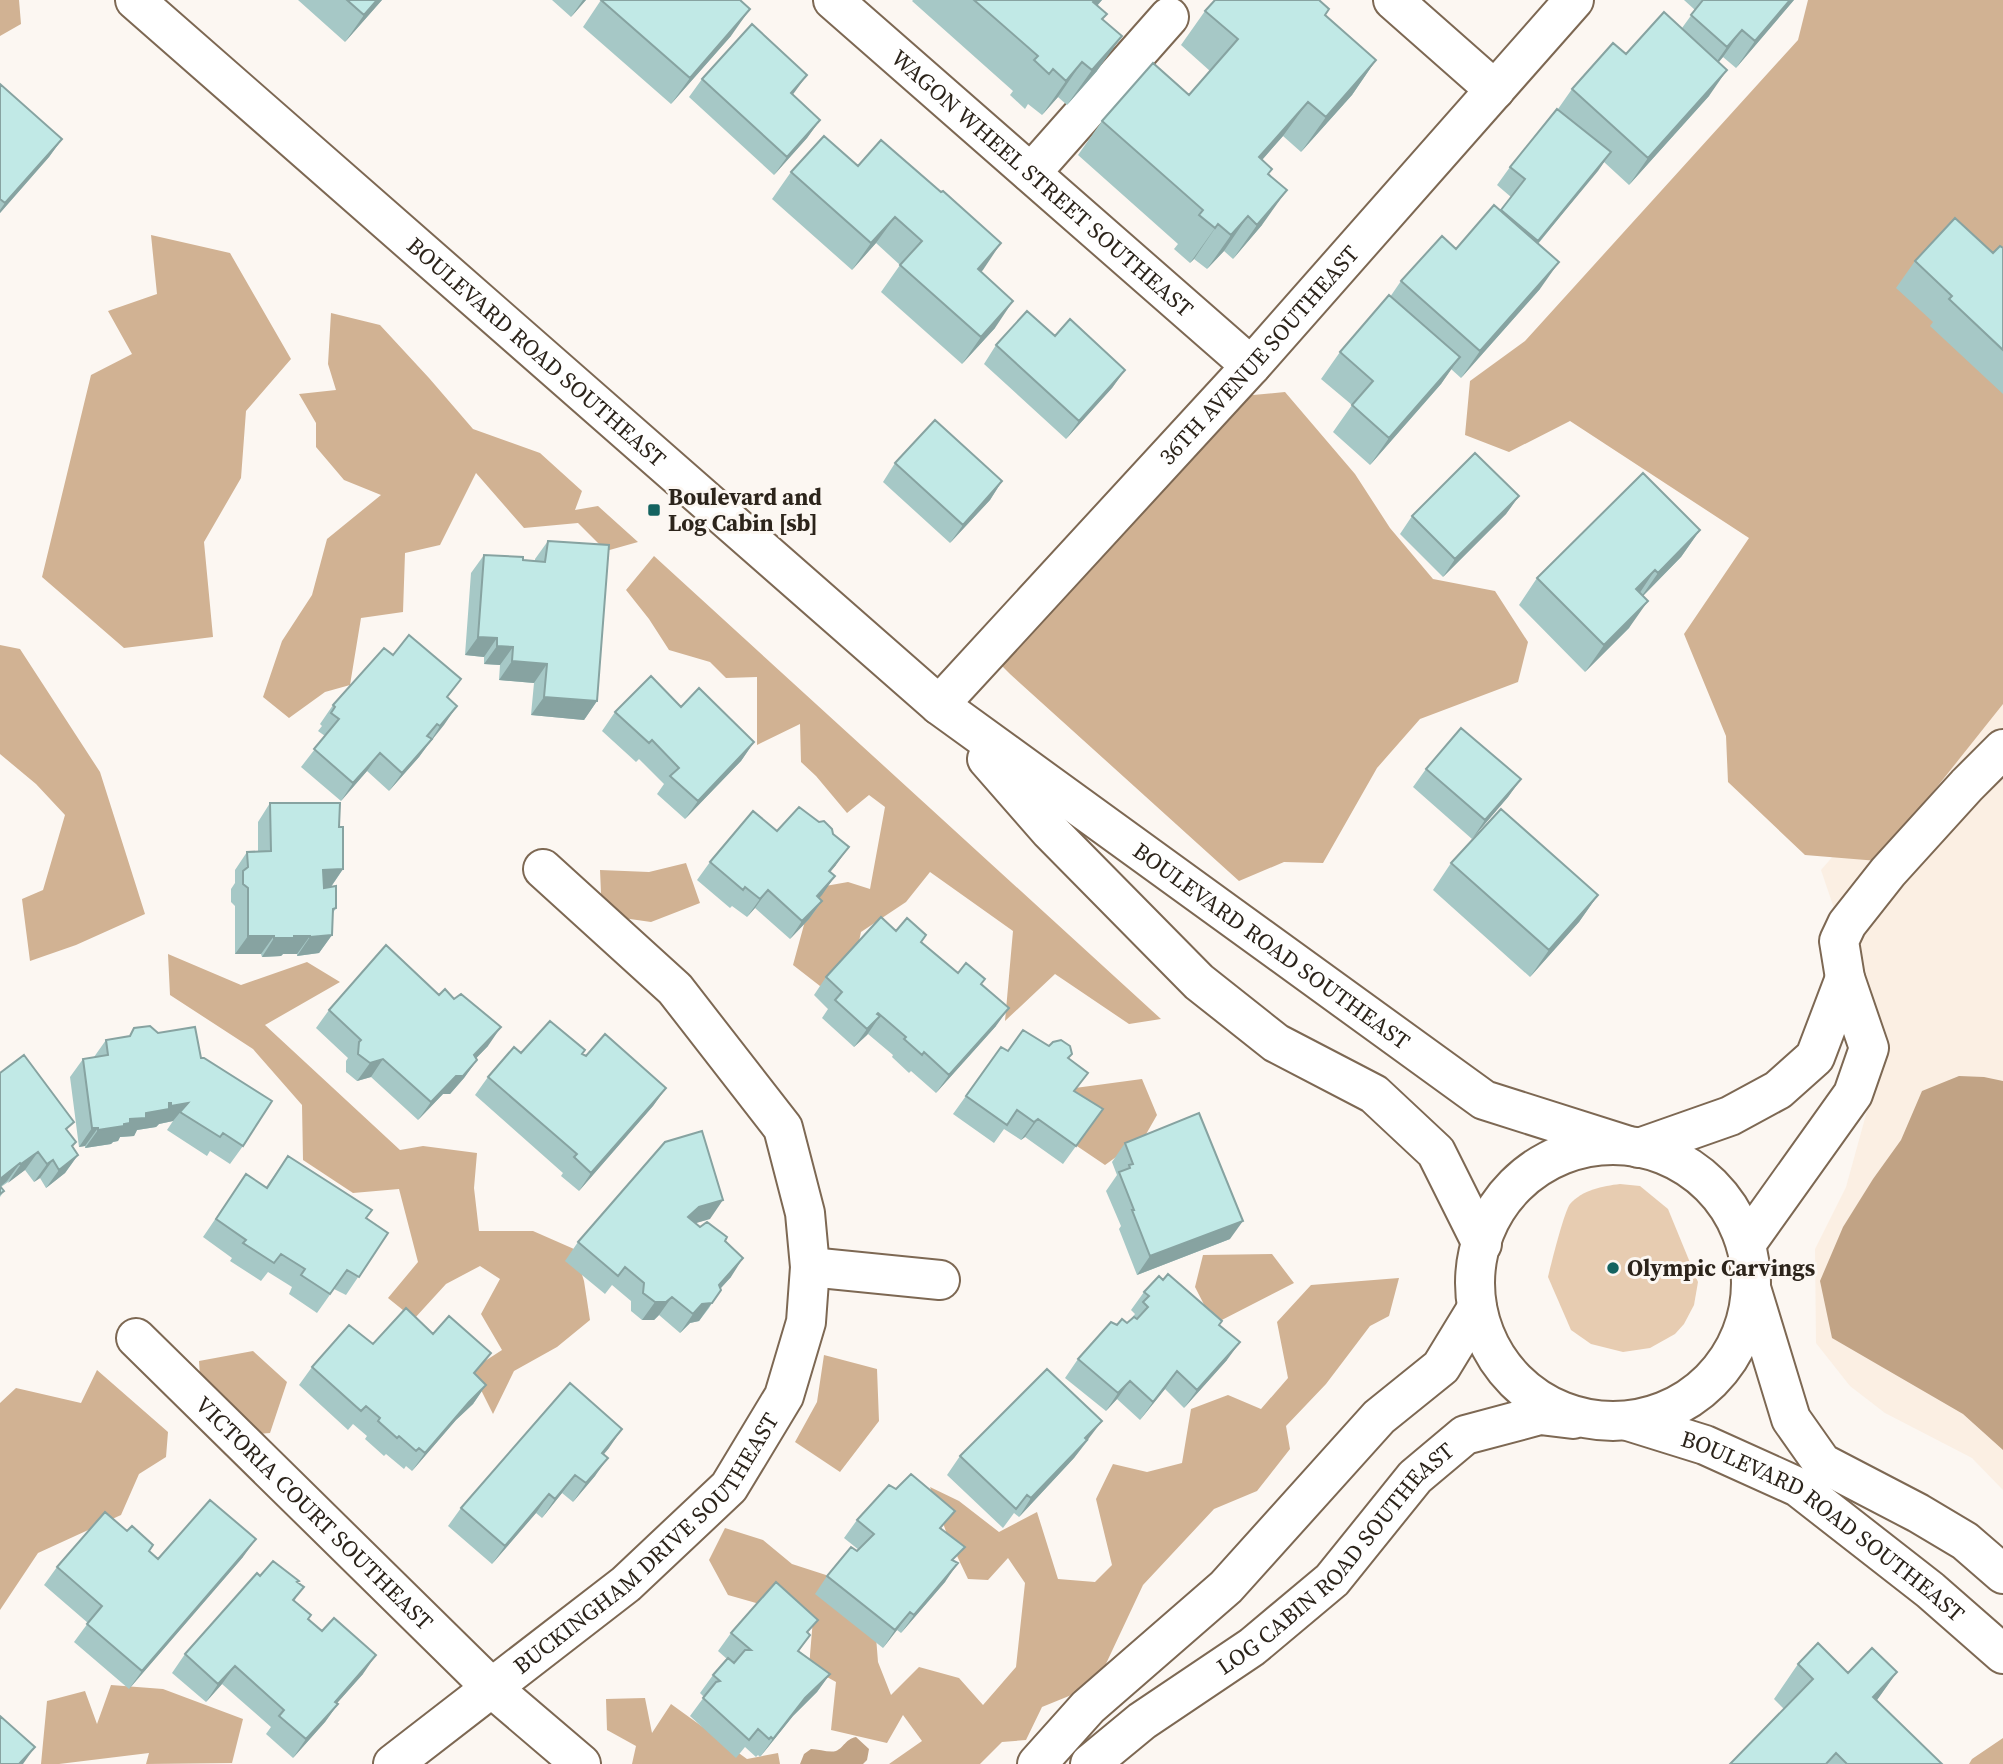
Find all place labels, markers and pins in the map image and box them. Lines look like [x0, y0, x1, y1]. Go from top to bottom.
place label: Boulevard and Log Cabin [sb] [668, 481, 822, 539]
marker: Boulevard and Log Cabin [sb] [646, 502, 662, 518]
place label: Olympic Carvings [1627, 1252, 1815, 1284]
marker: Olympic Carvings [1605, 1260, 1621, 1276]

